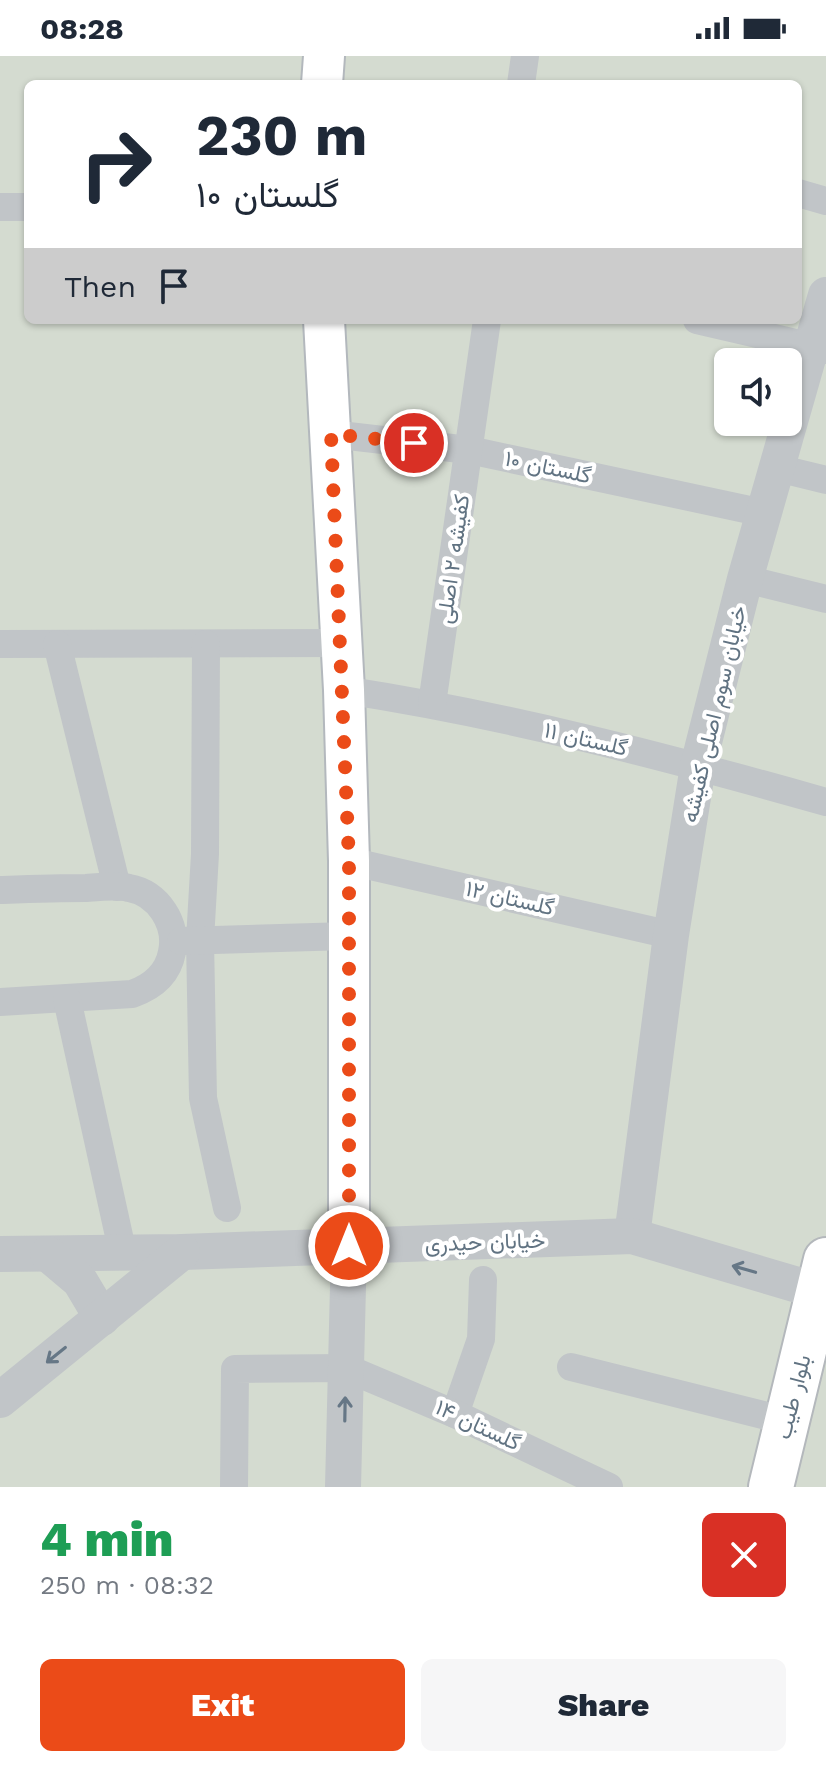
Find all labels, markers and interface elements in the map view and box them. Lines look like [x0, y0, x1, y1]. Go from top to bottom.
text: 08:28 [40, 11, 124, 46]
text: 230 m [196, 103, 367, 169]
icon: right [64, 112, 168, 216]
text: گلستان ۱۰ [196, 174, 339, 216]
icon: arrive [152, 264, 196, 308]
text: Then [64, 269, 136, 304]
map controls [714, 348, 802, 436]
button: sound [714, 348, 802, 436]
pin [380, 409, 448, 477]
icon: arrive [392, 421, 436, 465]
street label: گلستان ۱۰ [503, 446, 594, 488]
street label: کفیشه ۲ اصلی [432, 493, 475, 625]
street label: خیابان سوم اصلی کفیشه [677, 603, 753, 825]
street label: گلستان ۱۱ [542, 717, 630, 761]
street label: گلستان ۱۲ [463, 876, 557, 920]
position arrow [307, 1204, 391, 1288]
street label: خیابان حیدری [424, 1227, 546, 1258]
one-way arrow [731, 1261, 757, 1276]
one-way arrow [46, 1346, 67, 1363]
street label: بلوار طیب [770, 1352, 817, 1442]
street label: گلستان ۱۴ [432, 1394, 525, 1456]
one-way arrow [337, 1396, 353, 1423]
text: 4 min [40, 1511, 174, 1568]
button: close [702, 1513, 786, 1597]
text: 250 m · 08:32 [40, 1570, 214, 1600]
button: Exit [40, 1659, 405, 1751]
button: Share [421, 1659, 786, 1751]

